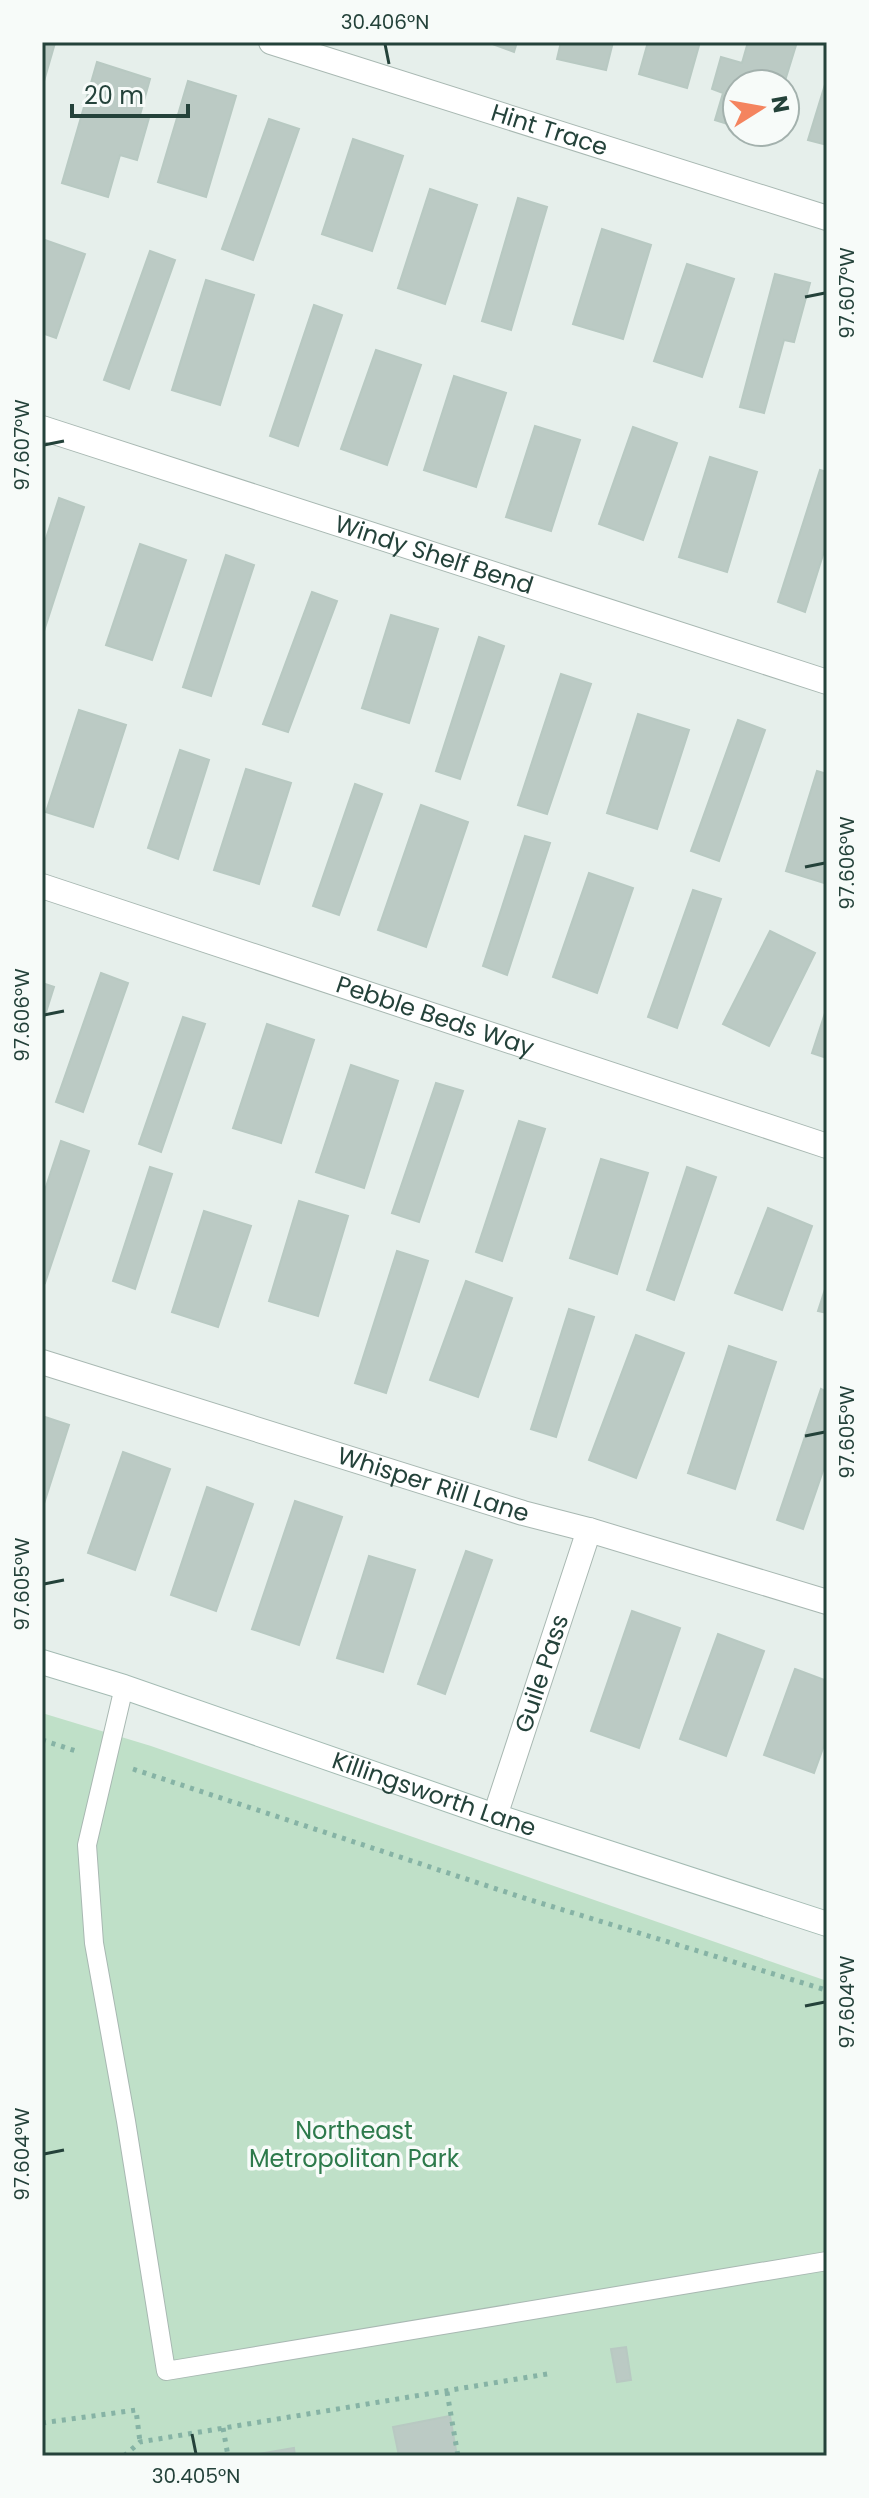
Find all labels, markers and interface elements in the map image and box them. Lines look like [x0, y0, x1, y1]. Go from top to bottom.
text: 30.406°N [341, 8, 429, 36]
scale bar [72, 68, 188, 118]
north arrow [721, 68, 801, 148]
text: 20 m [84, 79, 144, 112]
text: N [763, 93, 797, 115]
street label: Hint Trace [487, 96, 612, 164]
text: 97.607°W [833, 247, 861, 339]
text: 97.607°W [8, 399, 36, 491]
street label: Windy Shelf Bend [331, 507, 538, 602]
text: 97.606°W [833, 816, 861, 910]
text: 97.606°W [8, 968, 36, 1062]
street label: Pebble Beds Way [332, 968, 539, 1064]
text: 97.605°W [833, 1385, 861, 1479]
street label: Whisper Rill Lane [333, 1439, 533, 1530]
text: 97.605°W [8, 1537, 36, 1631]
street label: Guile Pass [507, 1610, 576, 1737]
street label: Killingsworth Lane [328, 1744, 540, 1844]
text: 97.604°W [833, 1955, 861, 2049]
text: 97.604°W [8, 2107, 36, 2201]
park label: Northeast Metropolitan Park [249, 2114, 460, 2175]
text: 30.405°N [152, 2462, 240, 2490]

